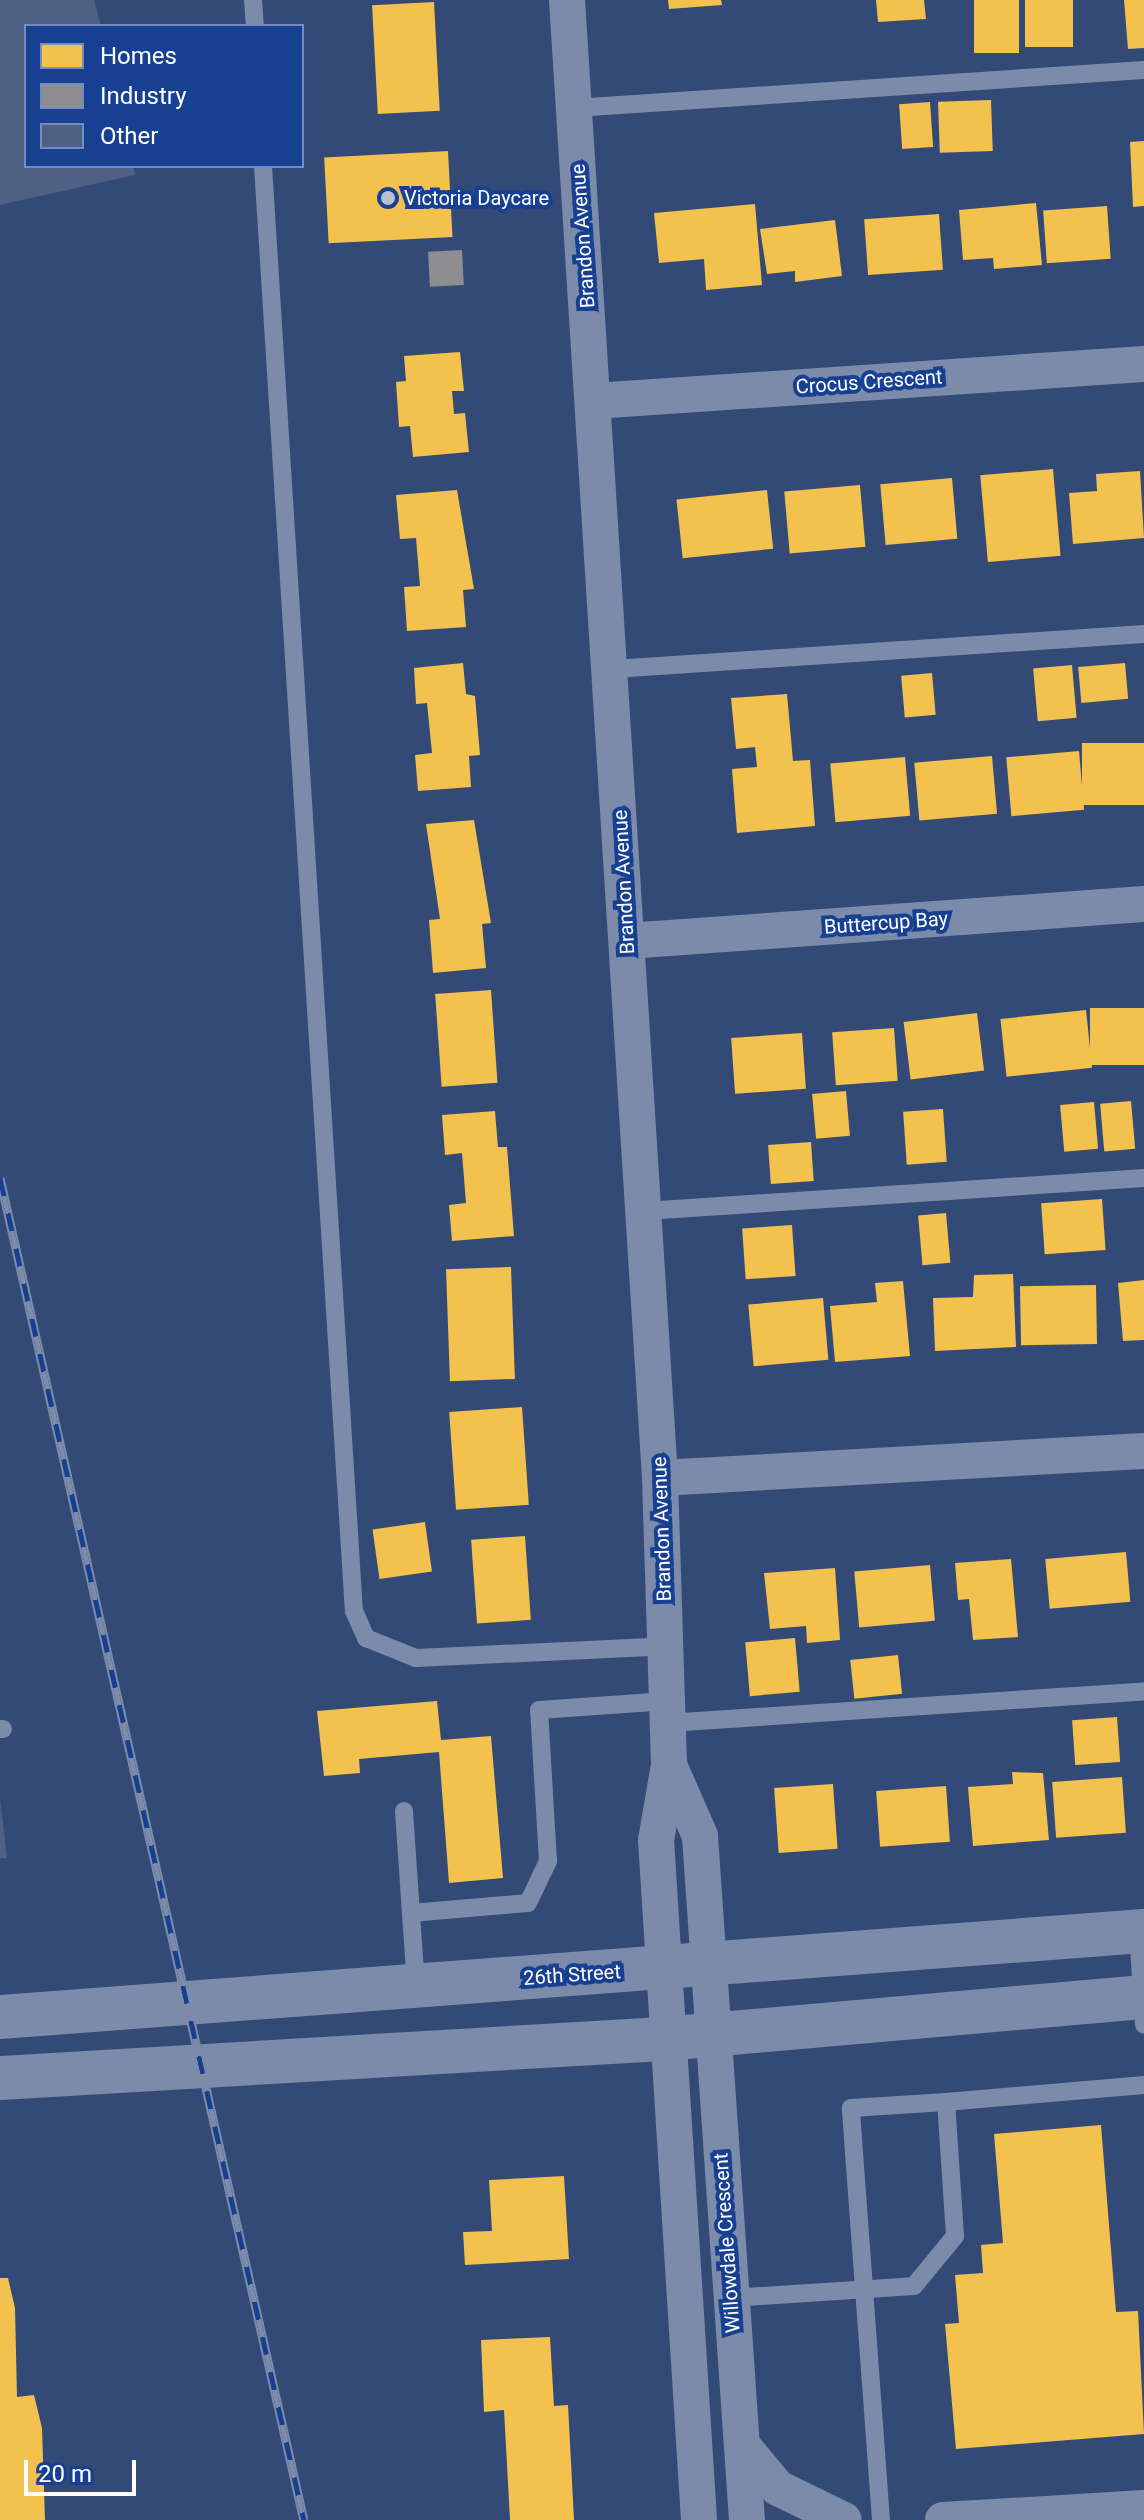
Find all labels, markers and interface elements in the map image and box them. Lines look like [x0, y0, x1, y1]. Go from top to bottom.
legend [24, 24, 304, 168]
text: Homes [100, 42, 177, 70]
text: Industry [100, 82, 186, 110]
text: Other [100, 122, 158, 150]
street label: Brandon Avenue [566, 163, 600, 309]
place label: Victoria Daycare [404, 186, 549, 210]
marker: Victoria Daycare [379, 189, 397, 207]
street label: Crocus Crescent [795, 365, 943, 399]
street label: Brandon Avenue [608, 809, 640, 955]
street label: Buttercup Bay [823, 907, 949, 939]
street label: Brandon Avenue [647, 1456, 677, 1602]
street label: 26th Street [522, 1960, 622, 1990]
street label: Willowdale Crescent [709, 2152, 745, 2334]
scale bar [28, 2444, 140, 2494]
text: 20 m [38, 2460, 92, 2488]

